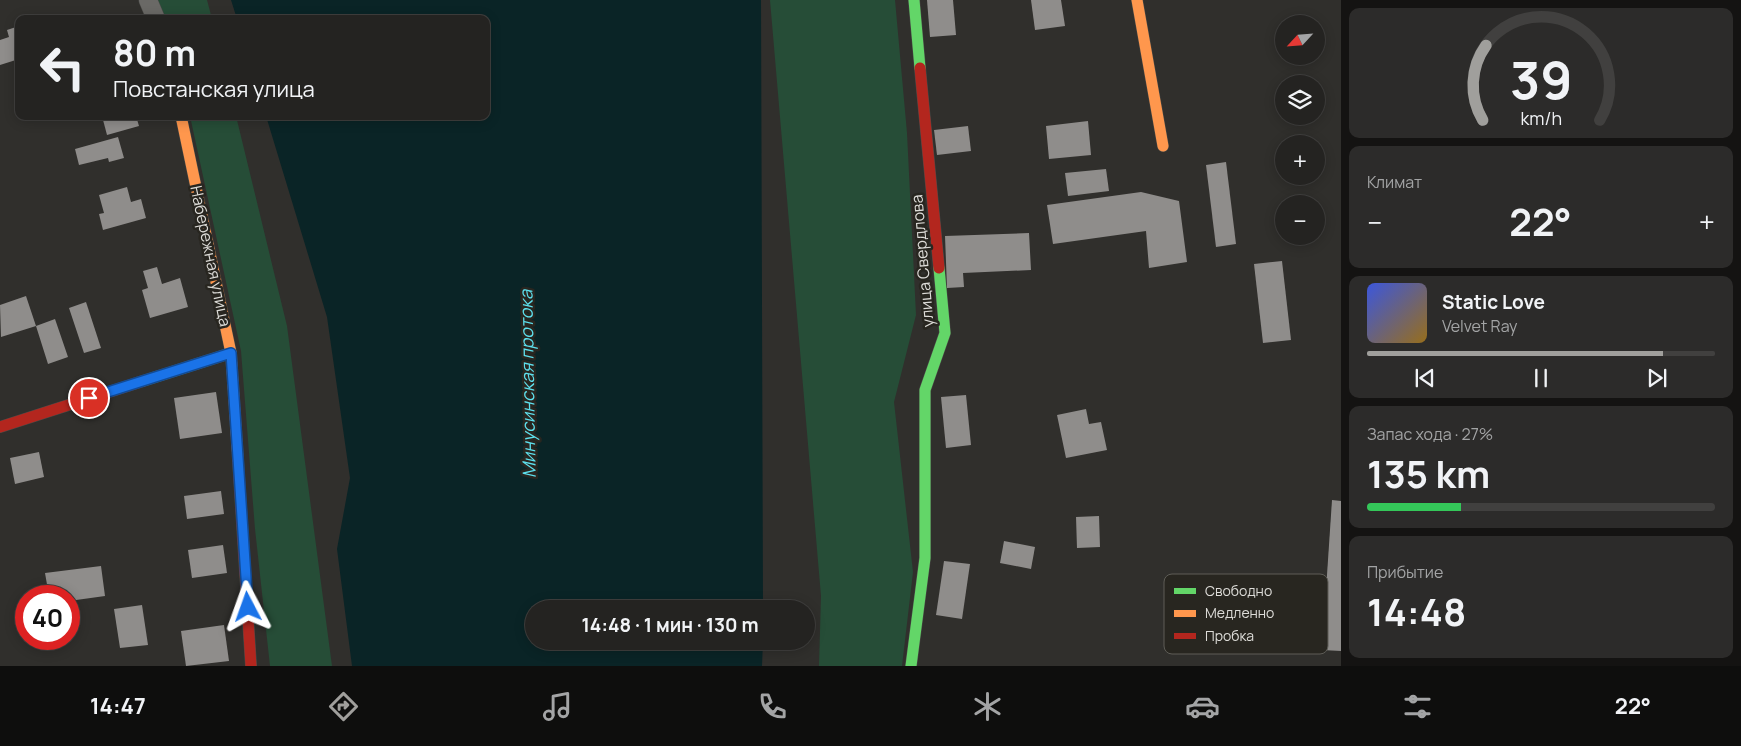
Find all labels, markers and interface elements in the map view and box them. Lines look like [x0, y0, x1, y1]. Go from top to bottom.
north arrow [1275, 15, 1325, 65]
map controls [1275, 15, 1325, 245]
text: 80 m [113, 29, 196, 77]
icon: left [30, 35, 95, 100]
text: 39 [1510, 44, 1572, 115]
text: Повстанская улица [113, 74, 315, 104]
button: layers [1275, 75, 1325, 125]
text: km/h [1520, 106, 1562, 130]
button: + [1275, 135, 1325, 185]
text: Климат [1367, 171, 1422, 193]
street label: Набережная улица [185, 183, 237, 329]
street label: улица Свердлова [905, 194, 939, 328]
button: − [1275, 195, 1325, 245]
text: 22° [1509, 195, 1572, 247]
text: − [1367, 203, 1382, 241]
text: + [1699, 203, 1715, 241]
water label: Минусинская протока [513, 289, 541, 478]
text: Static Love [1442, 289, 1545, 315]
text: Velvet Ray [1442, 315, 1518, 337]
icon: previous [1411, 364, 1439, 392]
icon: pause [1527, 364, 1555, 392]
icon: next [1643, 364, 1671, 392]
pin [68, 377, 110, 419]
icon: arrive [75, 384, 103, 412]
text: Запас хода · 27% [1367, 423, 1493, 445]
text: 135 km [1367, 447, 1490, 499]
text: Прибытие [1367, 561, 1443, 583]
legend [1164, 574, 1328, 654]
position arrow [221, 580, 273, 632]
text: Свободно [1205, 581, 1272, 600]
speed limit sign: 40 [15, 585, 80, 650]
text: 14:48 [1367, 585, 1466, 637]
text: Медленно [1205, 603, 1274, 622]
text: 14:48 · 1 мин · 130 m [582, 612, 758, 638]
text: Пробка [1205, 626, 1254, 645]
icon: directions [326, 689, 361, 724]
icon: music [540, 689, 575, 724]
icon: phone [755, 689, 790, 724]
icon: climate [970, 689, 1005, 724]
icon: car [1185, 689, 1220, 724]
icon: filters [1400, 689, 1435, 724]
text: 14:47 [90, 691, 146, 721]
text: 22° [1615, 691, 1651, 721]

